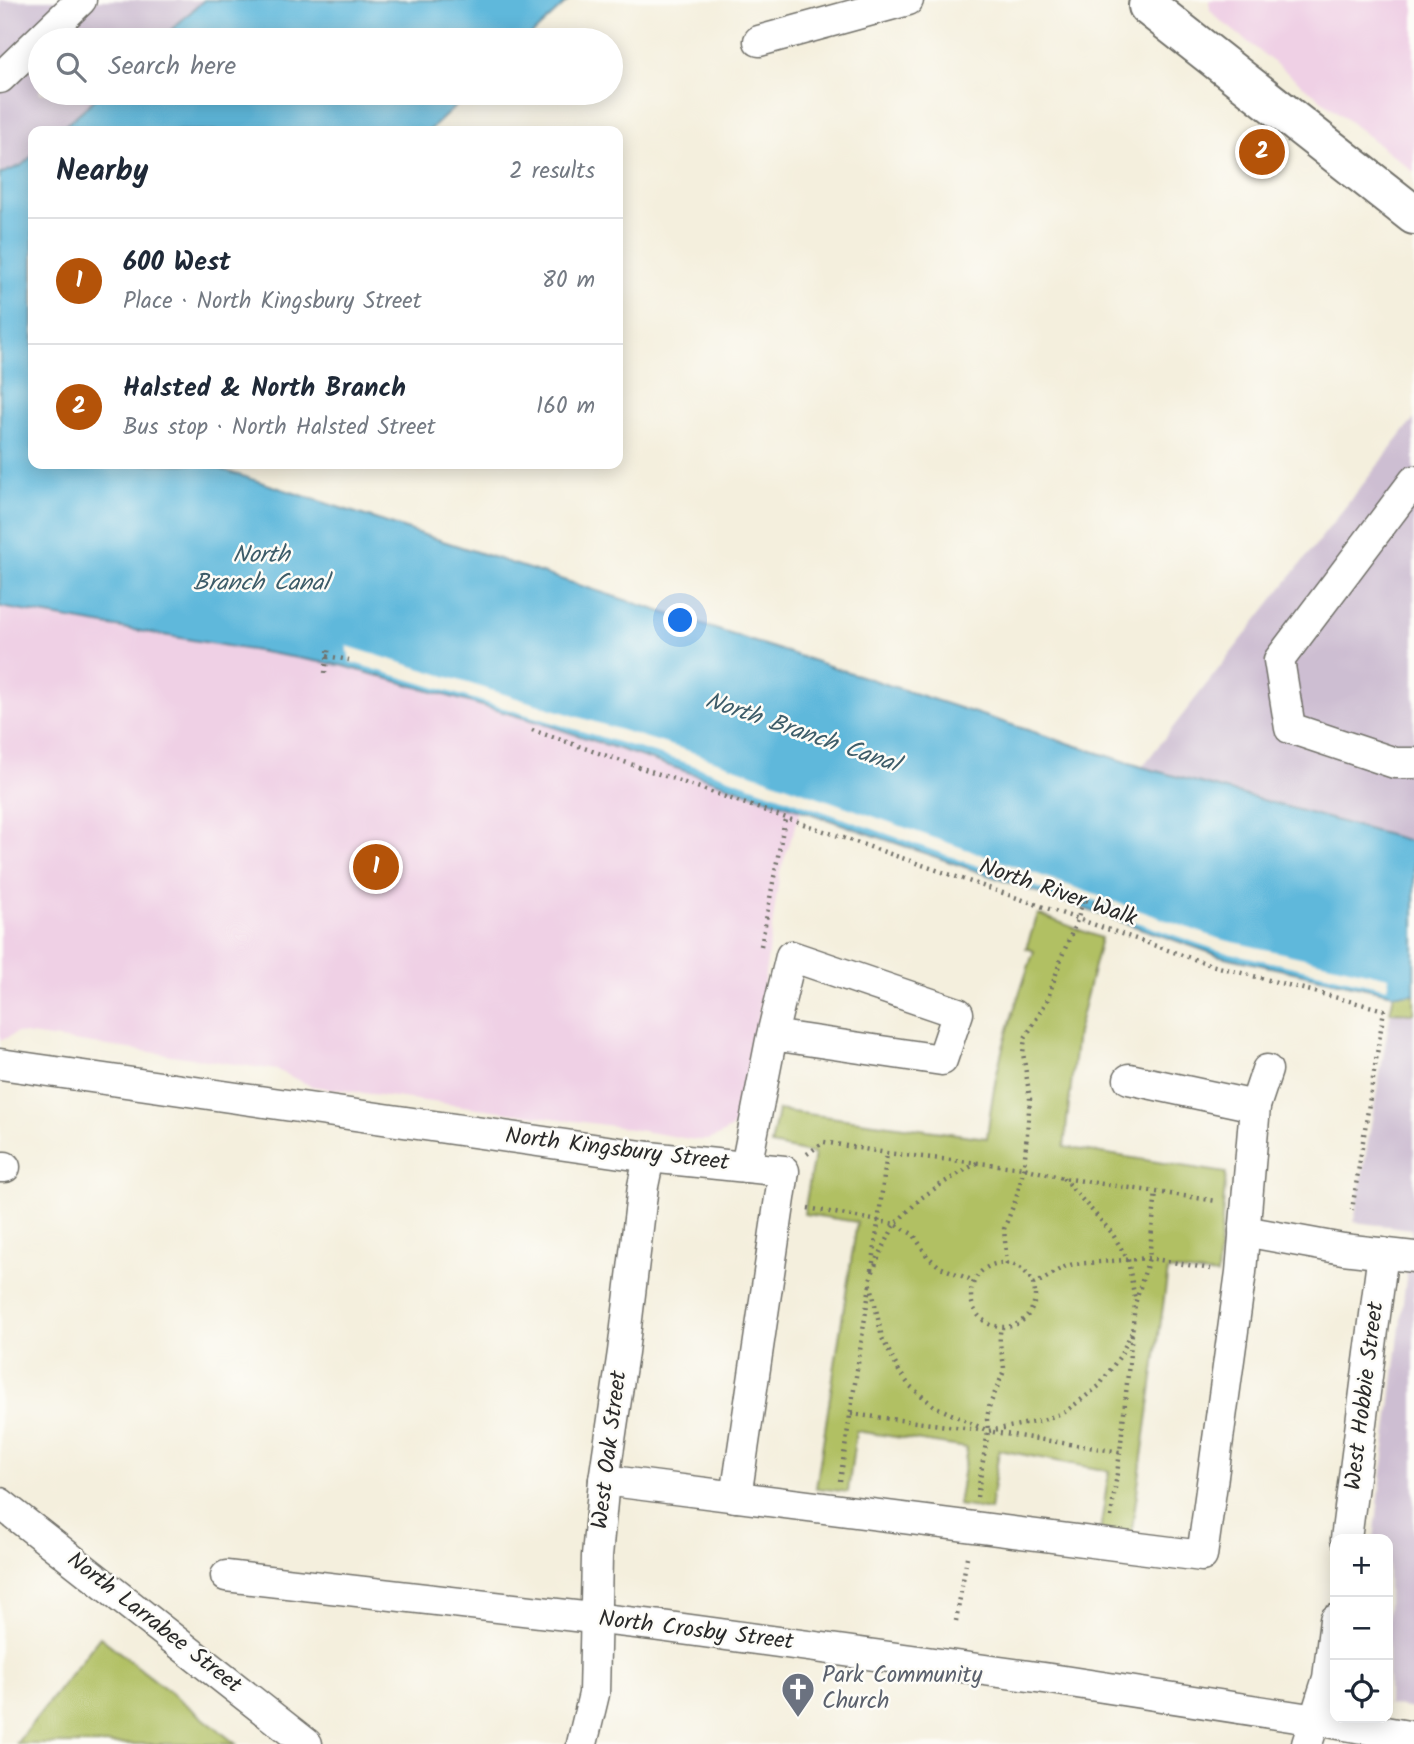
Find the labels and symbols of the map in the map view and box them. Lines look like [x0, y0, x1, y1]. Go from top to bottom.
pin: 2 [1239, 126, 1285, 178]
water label: North Branch Canal [193, 536, 333, 603]
your location [663, 603, 697, 637]
water label: North Branch Canal [700, 682, 908, 786]
pin: 1 [353, 841, 399, 893]
street label: North River Walk [974, 849, 1142, 937]
street label: North Kingsbury Street [503, 1118, 732, 1182]
street label: West Hobbie Street [1336, 1299, 1395, 1492]
street label: West Oak Street [582, 1368, 638, 1531]
street label: North Larrabee Street [59, 1543, 250, 1704]
street label: North Crosby Street [596, 1601, 797, 1661]
place label: Park Community Church [822, 1658, 982, 1720]
church icon: Park Community Church [779, 1670, 817, 1719]

